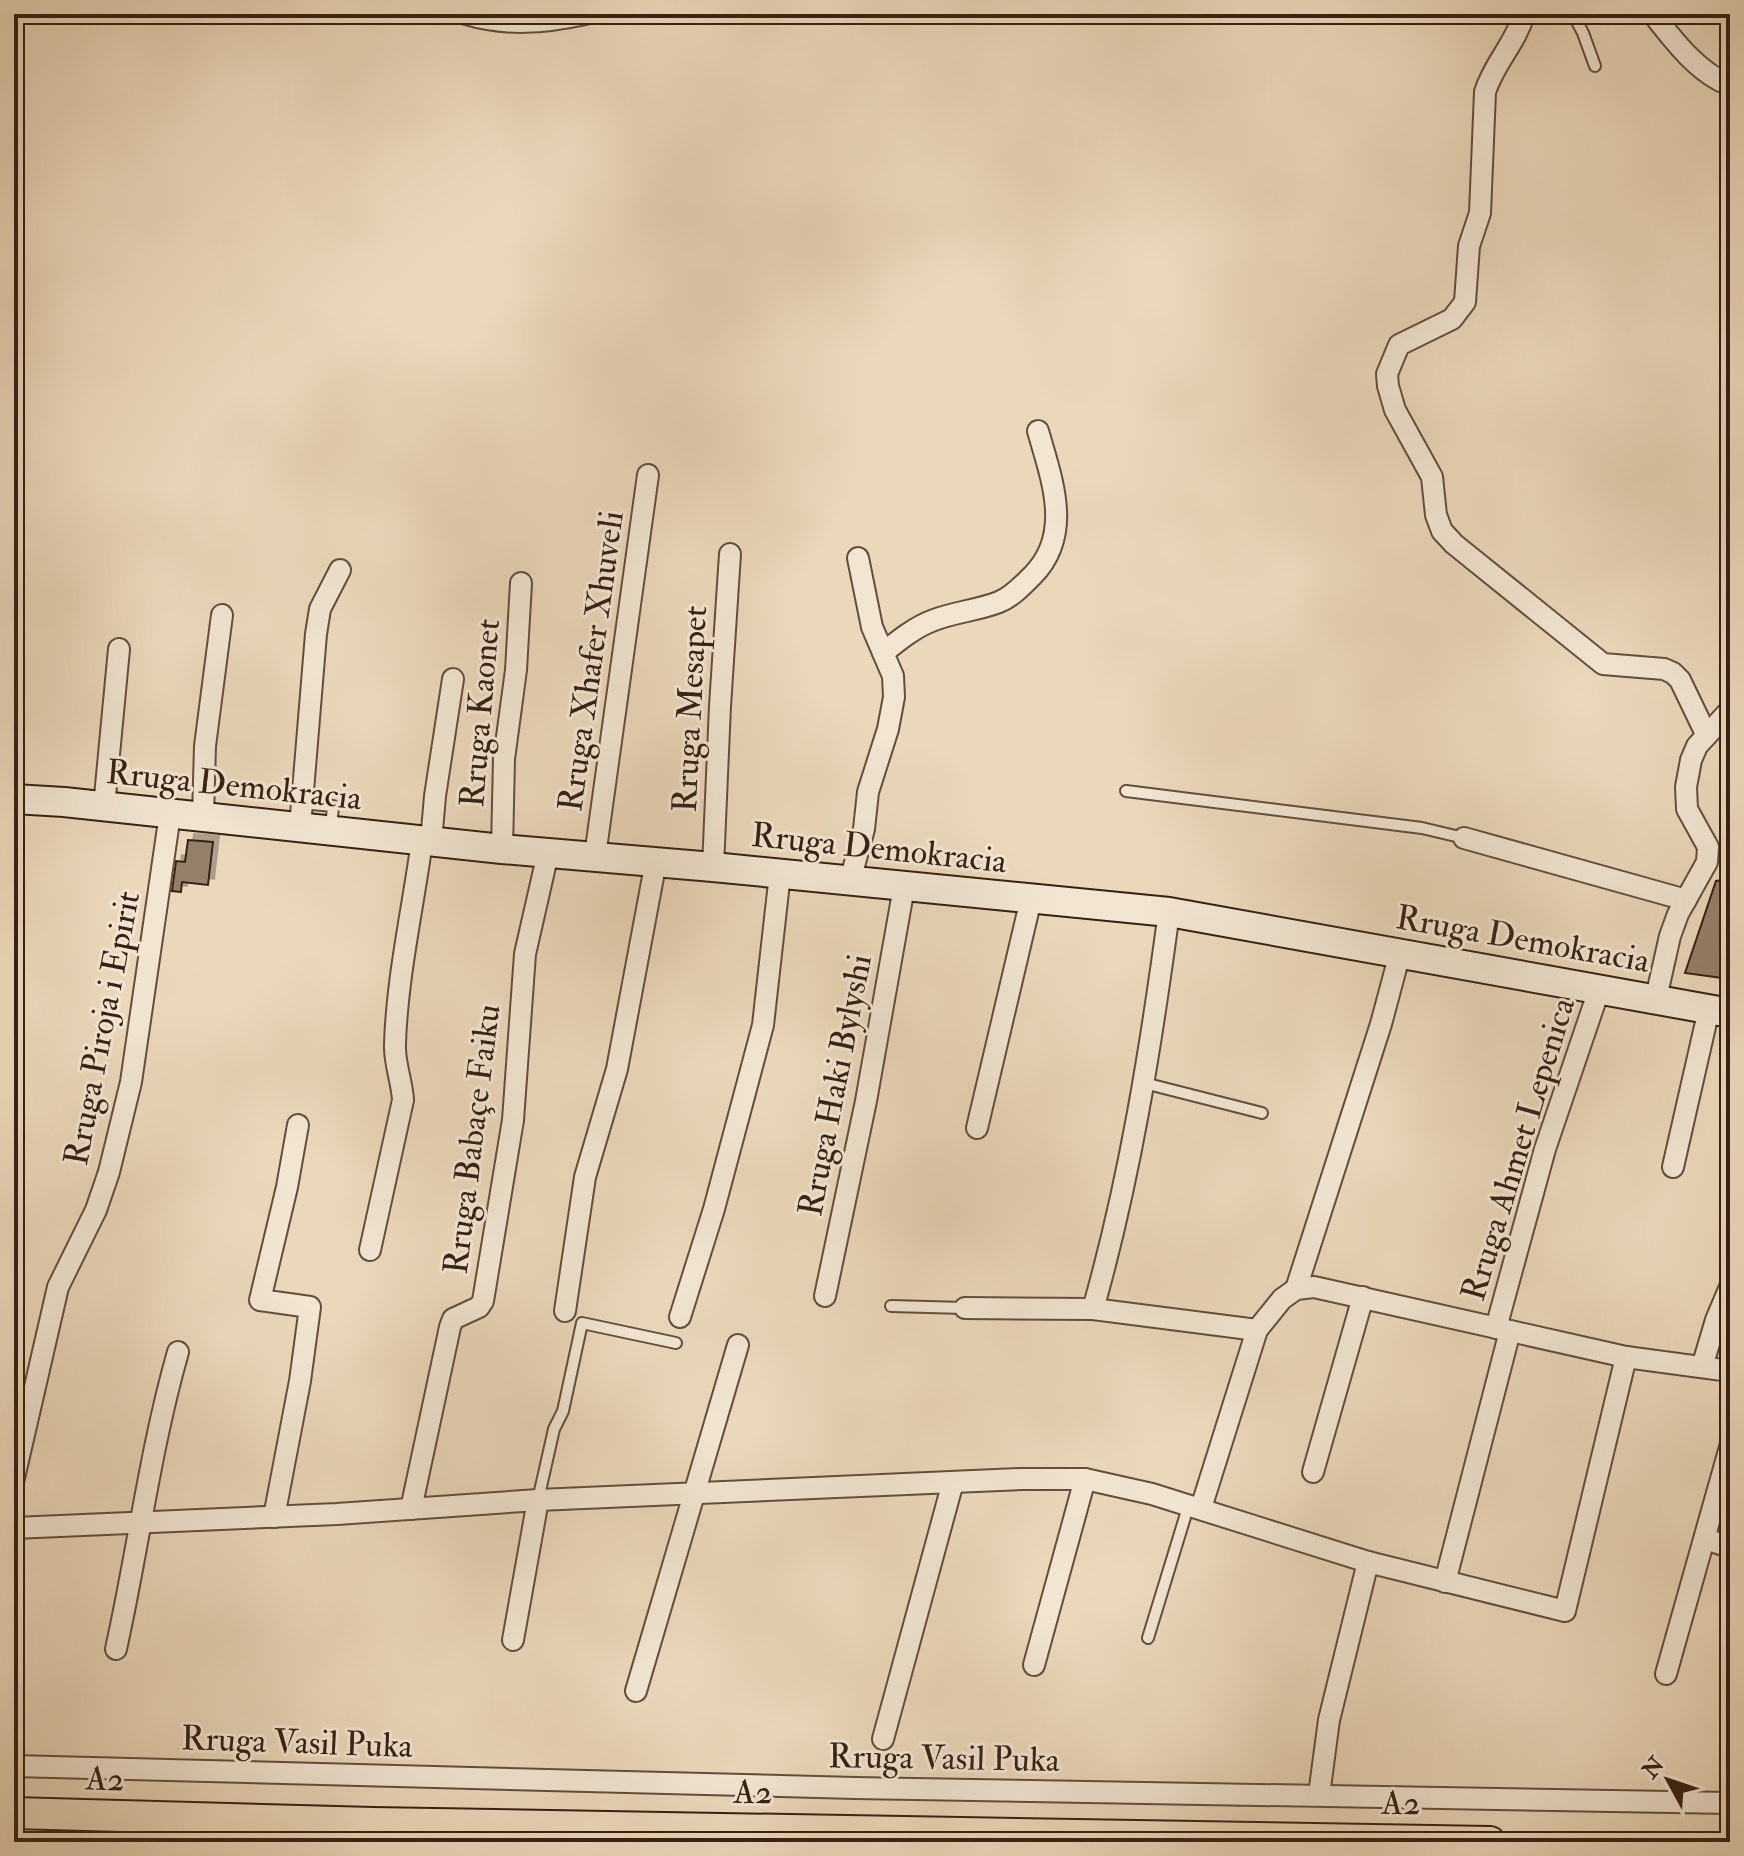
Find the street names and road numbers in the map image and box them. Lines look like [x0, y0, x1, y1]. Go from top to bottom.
street label: Rruga Xhafer Xhuveli [549, 508, 634, 814]
street label: Rruga Mesapet [664, 605, 717, 814]
street label: Rruga Kaonet [451, 617, 510, 809]
street label: Rruga Demokracia [104, 751, 365, 820]
street label: Rruga Demokracia [749, 814, 1010, 883]
street label: Rruga Piroja i Epirit [55, 887, 150, 1169]
street label: Rruga Demokracia [1393, 896, 1654, 983]
street label: Rruga Haki Bylyshi [789, 951, 882, 1220]
street label: Rruga Ahmet Lepenica [1452, 992, 1585, 1306]
street label: Rruga Babaçe Faiku [435, 1002, 510, 1277]
street label: Rruga Vasil Puka [180, 1717, 414, 1768]
street label: Rruga Vasil Puka [828, 1735, 1061, 1782]
street label: A2 [84, 1757, 125, 1802]
street label: A2 [732, 1771, 773, 1814]
street label: A2 [1380, 1782, 1421, 1825]

